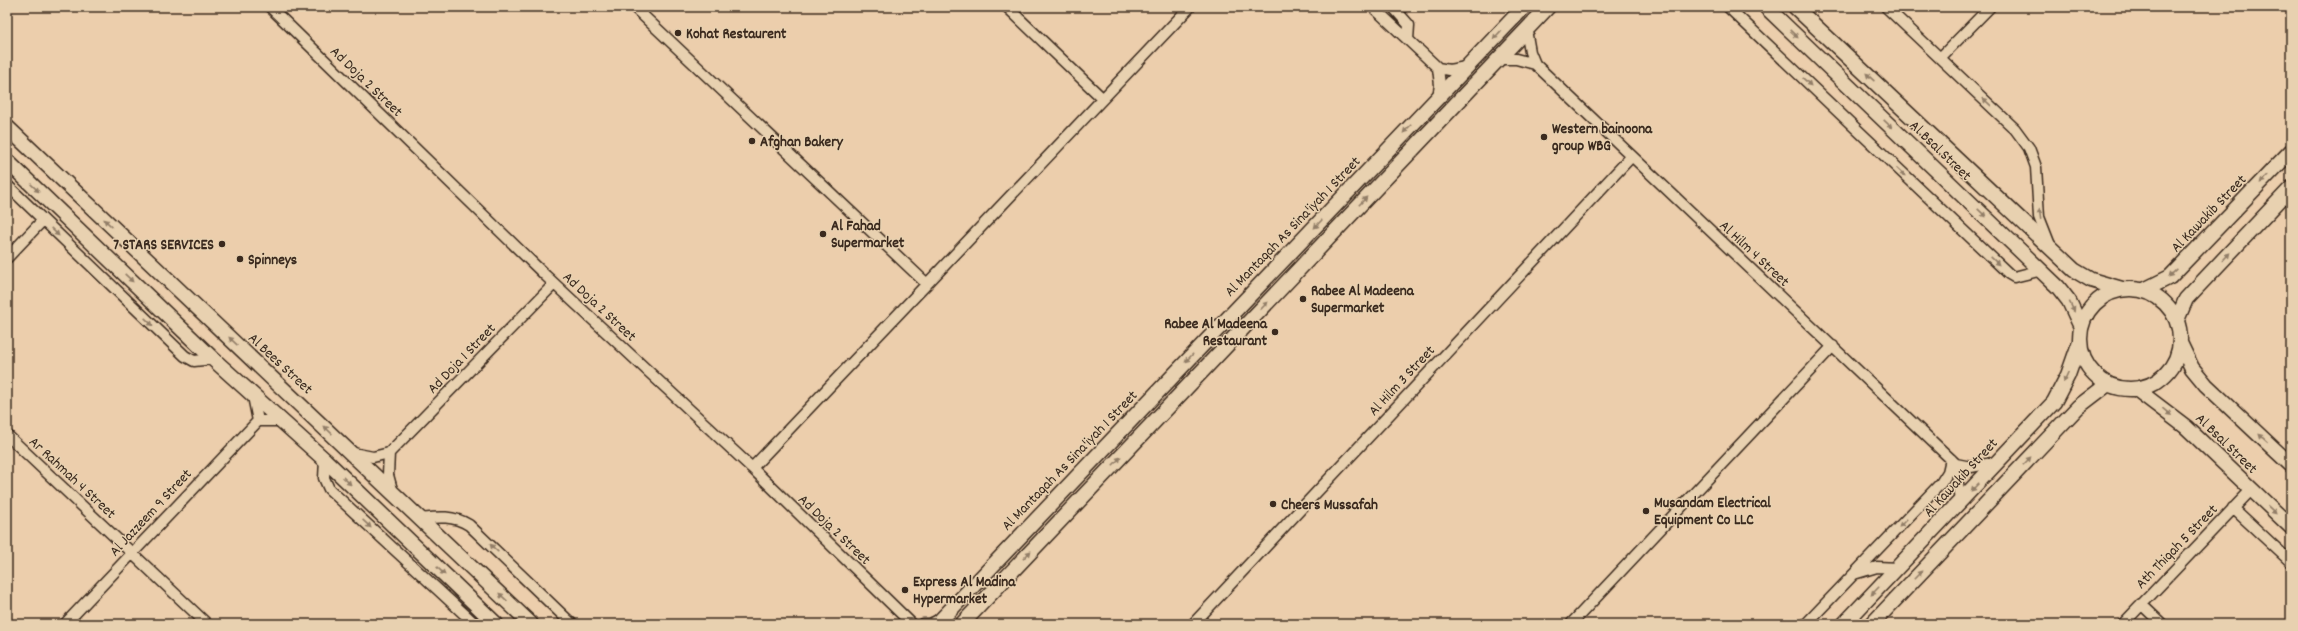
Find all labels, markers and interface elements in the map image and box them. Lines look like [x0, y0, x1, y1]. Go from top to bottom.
place label: Kohat Restaurent [686, 24, 787, 46]
marker: Kohat Restaurent [673, 28, 683, 38]
one-way arrow [1789, 29, 1799, 39]
one-way arrow [1492, 30, 1502, 40]
street label: Ad Doja 2 Street [324, 42, 407, 123]
one-way arrow [1865, 73, 1875, 82]
one-way arrow [1802, 77, 1812, 87]
one-way arrow [1982, 97, 1992, 107]
street label: Al Bsal Street [1904, 116, 1976, 187]
place label: Western bainoona group WBG [1552, 119, 1653, 158]
one-way arrow [1883, 119, 1893, 129]
one-way arrow [1402, 124, 1412, 134]
place label: Afghan Bakery [760, 132, 844, 154]
marker: Western bainoona group WBG [1539, 132, 1549, 142]
marker: Afghan Bakery [747, 136, 757, 146]
street label: Al Mantaqah As Sina'iyah 1 Street [1220, 152, 1367, 303]
one-way arrow [1896, 167, 1906, 177]
street label: Al Kawakib Street [2166, 170, 2253, 258]
one-way arrow [2260, 175, 2269, 184]
one-way arrow [30, 183, 40, 193]
one-way arrow [1359, 196, 1368, 207]
one-way arrow [2036, 208, 2043, 220]
one-way arrow [1977, 209, 1987, 218]
place label: Al Fahad Supermarket [831, 216, 905, 255]
street label: Al Hilm 4 Street [1714, 216, 1794, 293]
one-way arrow [103, 218, 114, 227]
one-way arrow [1313, 219, 1322, 229]
one-way arrow [50, 227, 60, 237]
marker: Al Fahad Supermarket [818, 229, 828, 239]
place label: 7 STARS SERVICES [113, 235, 214, 257]
marker: 7 STARS SERVICES [217, 239, 227, 249]
place label: Spinneys [248, 250, 297, 272]
one-way arrow [2221, 251, 2230, 262]
marker: Spinneys [235, 254, 245, 264]
one-way arrow [1990, 257, 2000, 266]
street label: Ad Doja 2 Street [557, 267, 641, 348]
one-way arrow [2169, 268, 2178, 277]
one-way arrow [124, 273, 134, 283]
place label: Rabee Al Madeena Supermarket [1311, 281, 1415, 320]
marker: Rabee Al Madeena Supermarket [1298, 294, 1308, 304]
one-way arrow [1259, 301, 1269, 311]
one-way arrow [2069, 301, 2075, 313]
place label: Rabee Al Madeena Restaurant [1164, 314, 1268, 353]
one-way arrow [144, 317, 154, 326]
street label: Ad Doja 1 Street [423, 319, 502, 400]
marker: Rabee Al Madeena Restaurant [1270, 327, 1280, 337]
street label: Al Bees Street [242, 329, 317, 401]
one-way arrow [228, 336, 238, 346]
street label: Al Hilm 3 Street [1364, 341, 1441, 422]
one-way arrow [1185, 353, 1194, 363]
one-way arrow [2063, 372, 2069, 383]
street label: Al Mantaqah As Sina'iyah 1 Street [997, 386, 1144, 537]
one-way arrow [2162, 407, 2173, 416]
street label: Al Bsal Street [2190, 409, 2262, 480]
one-way arrow [323, 426, 333, 435]
street label: Ar Rahmah 4 Street [23, 432, 120, 525]
one-way arrow [2258, 433, 2268, 443]
street label: Al Kawakib Street [1919, 434, 2004, 523]
one-way arrow [1112, 456, 1122, 466]
one-way arrow [2022, 456, 2032, 466]
street label: Al Jazzeem 9 Street [105, 464, 198, 562]
one-way arrow [342, 476, 352, 486]
one-way arrow [1970, 482, 1980, 492]
street label: Ad Doja 2 Street [792, 490, 875, 571]
place label: Musandam Electrical Equipment Co LLC [1654, 493, 1771, 532]
place label: Cheers Mussafah [1281, 495, 1378, 517]
marker: Cheers Mussafah [1268, 499, 1278, 509]
street label: Ath Thiqah 5 Street [2131, 500, 2224, 595]
one-way arrow [2268, 505, 2277, 514]
marker: Musandam Electrical Equipment Co LLC [1641, 506, 1651, 516]
one-way arrow [1898, 518, 1908, 528]
one-way arrow [361, 519, 372, 528]
one-way arrow [489, 544, 499, 553]
one-way arrow [1022, 550, 1032, 560]
one-way arrow [436, 566, 446, 576]
one-way arrow [1913, 571, 1922, 580]
place label: Express Al Madina Hypermarket [913, 572, 1016, 611]
marker: Express Al Madina Hypermarket [900, 585, 910, 595]
one-way arrow [1871, 586, 1880, 596]
one-way arrow [498, 592, 508, 602]

